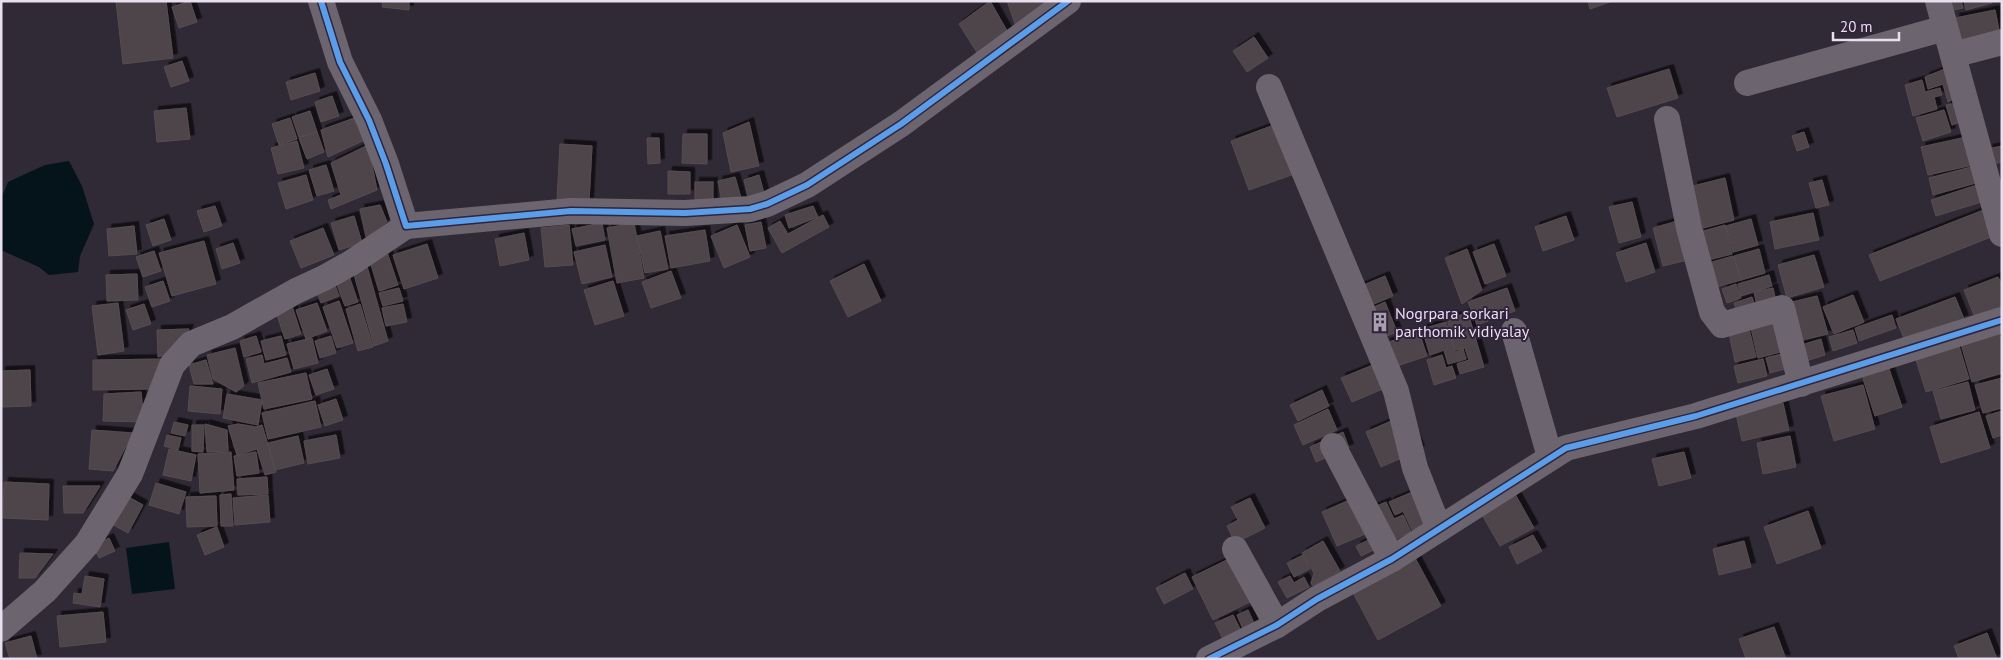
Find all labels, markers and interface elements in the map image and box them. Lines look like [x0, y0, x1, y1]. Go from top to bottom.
scale bar [1833, 10, 1899, 42]
text: 20 m [1840, 17, 1873, 36]
place label: Nogrpara sorkari parthomik vidiyalay [1395, 303, 1530, 341]
building icon: Nogrpara sorkari parthomik vidiyalay [1369, 311, 1391, 333]

